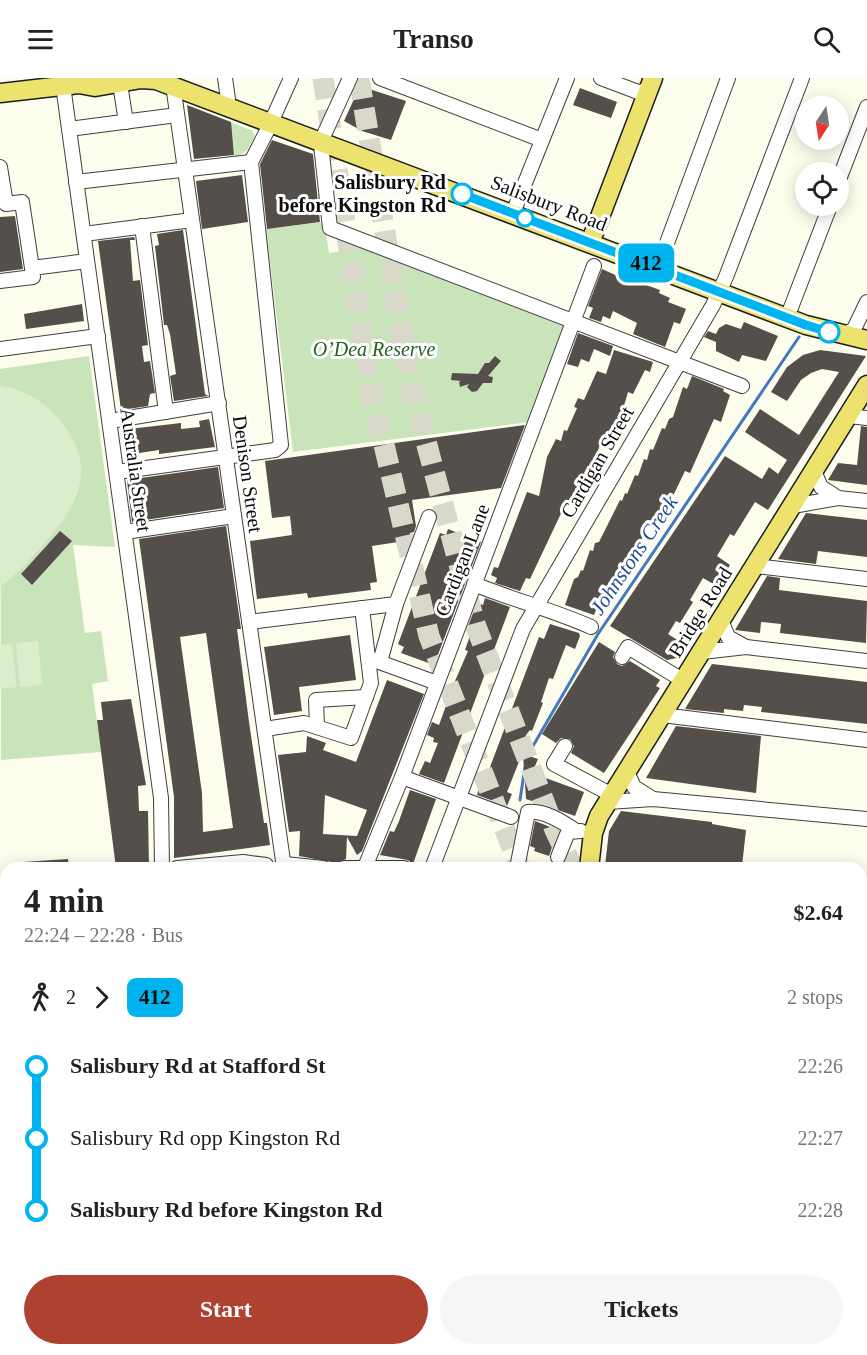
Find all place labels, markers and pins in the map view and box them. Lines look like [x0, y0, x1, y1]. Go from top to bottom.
place label: Salisbury Rd before Kingston Rd [279, 171, 446, 217]
marker: Salisbury Rd before Kingston Rd [451, 183, 473, 205]
unlabelled marker [516, 209, 534, 227]
unlabelled marker [818, 321, 840, 343]

